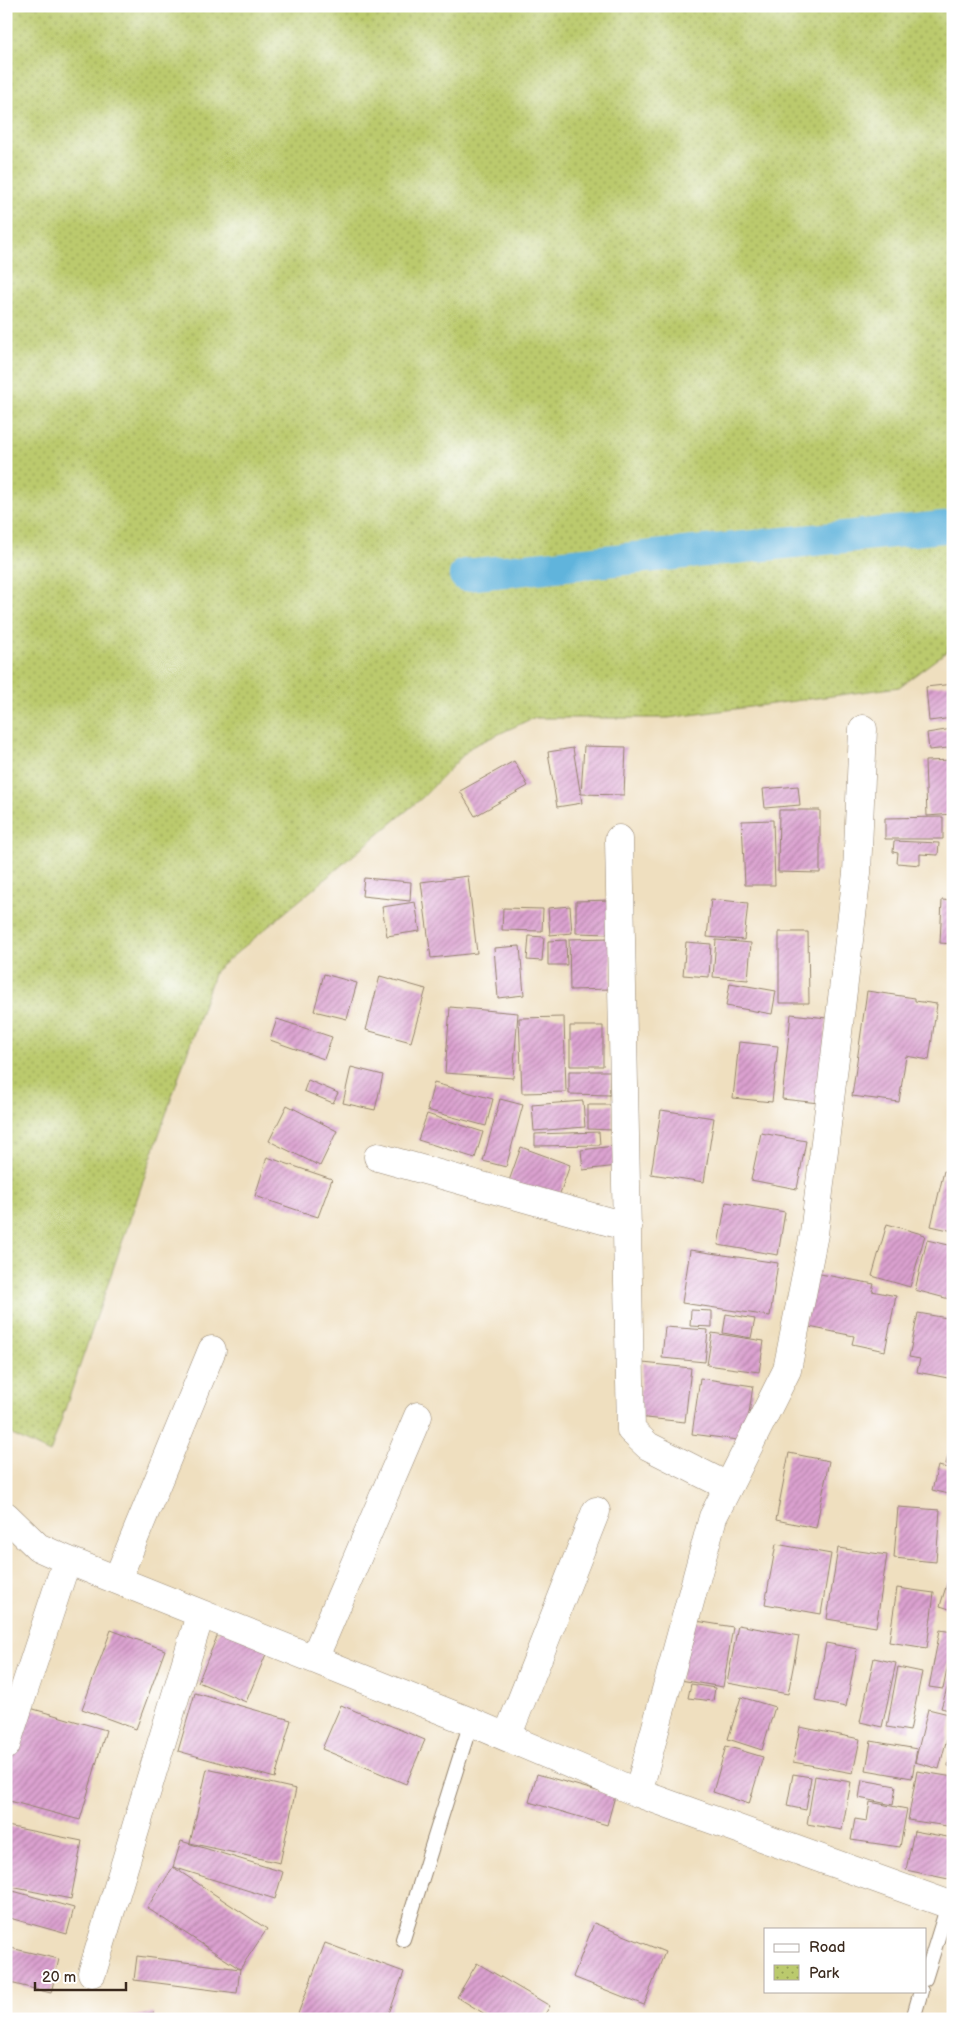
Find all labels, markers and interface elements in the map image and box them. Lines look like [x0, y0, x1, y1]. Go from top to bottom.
legend [764, 1928, 926, 1992]
text: Road [809, 1938, 845, 1957]
scale bar [35, 1960, 126, 1992]
text: Park [809, 1964, 840, 1983]
text: 20 m [42, 1968, 76, 1987]

